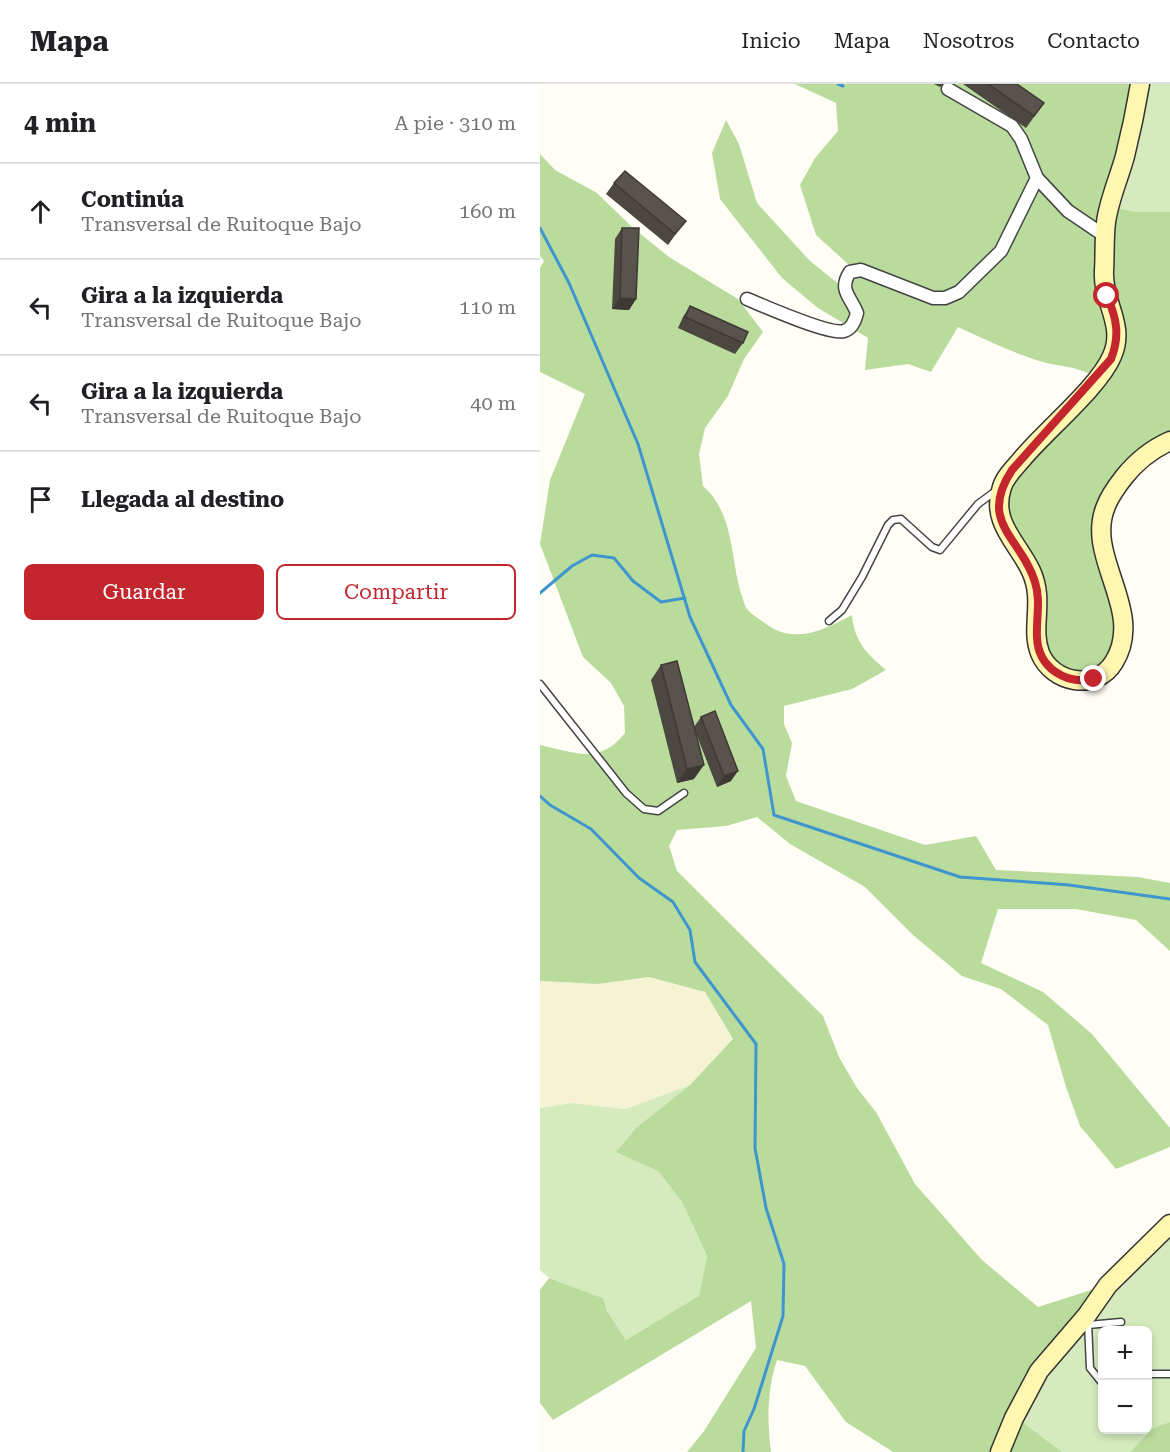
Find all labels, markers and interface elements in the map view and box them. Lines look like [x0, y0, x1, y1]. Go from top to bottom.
text: Mapa [30, 25, 109, 58]
text: Inicio [741, 29, 801, 53]
text: Mapa [834, 29, 890, 53]
text: Nosotros [923, 29, 1014, 53]
text: Contacto [1047, 29, 1140, 53]
text: 4 min [24, 108, 96, 138]
text: A pie · 310 m [394, 111, 516, 135]
text: Continúa [81, 187, 184, 212]
icon: ahead [24, 195, 57, 228]
text: 160 m [459, 199, 516, 223]
text: Transversal de Ruitoque Bajo [81, 212, 361, 236]
route start [1093, 282, 1119, 308]
text: Gira a la izquierda [81, 283, 283, 308]
icon: left [24, 291, 57, 324]
text: 110 m [459, 295, 516, 319]
text: Transversal de Ruitoque Bajo [81, 308, 361, 332]
text: Gira a la izquierda [81, 379, 283, 404]
icon: left [24, 387, 57, 420]
text: 40 m [470, 391, 516, 415]
text: Transversal de Ruitoque Bajo [81, 404, 361, 428]
icon: arrive [24, 483, 57, 516]
text: Llegada al destino [81, 487, 284, 512]
button: Guardar [24, 564, 264, 620]
button: Compartir [276, 564, 516, 620]
route end [1080, 665, 1106, 691]
map controls [1098, 1326, 1152, 1434]
button: + [1098, 1326, 1152, 1380]
button: − [1098, 1380, 1152, 1434]

